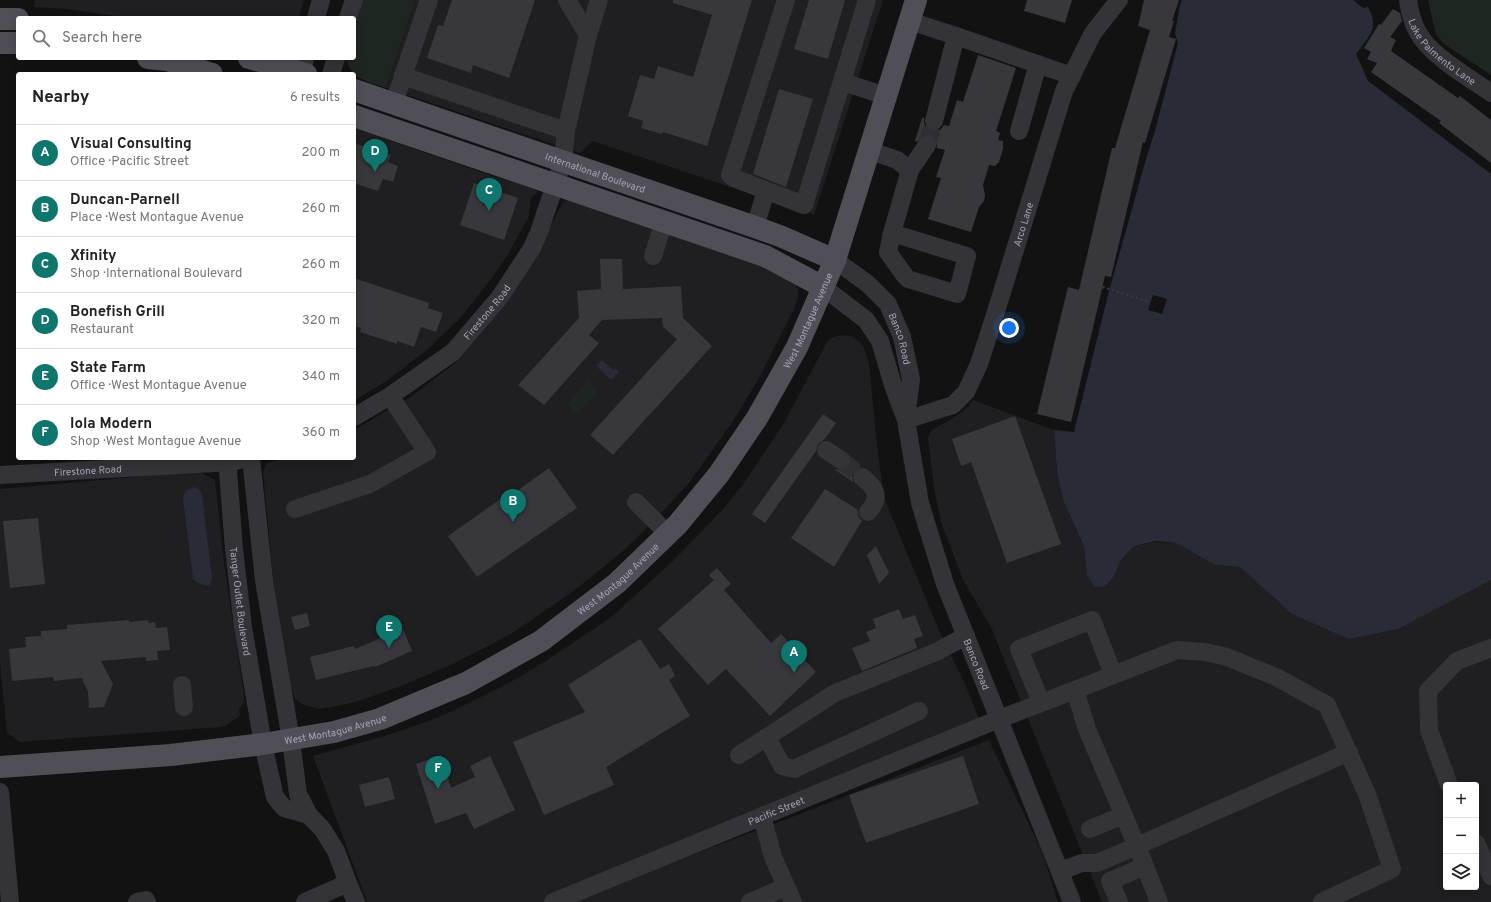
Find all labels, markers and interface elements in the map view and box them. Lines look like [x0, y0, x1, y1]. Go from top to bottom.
search box [16, 16, 356, 60]
street label: Lake Palmento Lane [1405, 17, 1478, 89]
icon: search [30, 27, 52, 49]
text: Search here [62, 29, 142, 48]
text: Nearby [32, 87, 89, 109]
text: 6 results [290, 90, 340, 106]
text: Visual Consulting [70, 135, 192, 154]
pin: D [362, 139, 388, 172]
text: A [40, 145, 50, 161]
text: 200 m [301, 145, 340, 161]
street label: International Boulevard [543, 151, 647, 197]
text: Office · Pacific Street [70, 154, 189, 170]
pin: C [476, 178, 502, 211]
text: Duncan-Parnell [70, 191, 180, 210]
text: B [41, 201, 49, 217]
text: 260 m [302, 201, 340, 217]
street label: Arco Lane [1011, 201, 1037, 248]
text: Place · West Montague Avenue [70, 210, 244, 226]
text: Xfinity [70, 247, 117, 266]
text: C [41, 257, 49, 273]
text: 260 m [302, 257, 340, 273]
text: Shop · International Boulevard [70, 266, 242, 282]
street label: West Montague Avenue [781, 271, 837, 371]
street label: Firestone Road [461, 283, 514, 343]
text: Bonefish Grill [70, 303, 165, 322]
street label: Banco Road [884, 311, 913, 366]
text: D [40, 313, 50, 329]
text: 320 m [302, 313, 340, 329]
your location [999, 318, 1019, 338]
text: Restaurant [70, 322, 134, 338]
text: State Farm [70, 359, 146, 378]
text: E [41, 369, 49, 385]
text: 340 m [302, 369, 340, 385]
text: Office · West Montague Avenue [70, 378, 247, 394]
text: Iola Modern [70, 415, 152, 434]
text: F [41, 425, 49, 441]
text: 360 m [302, 425, 340, 441]
text: Shop · West Montague Avenue [70, 434, 241, 450]
street label: Firestone Road [54, 463, 122, 480]
pin: B [500, 489, 526, 522]
street label: West Montague Avenue [575, 541, 662, 619]
street label: Tanger Outlet Boulevard [226, 546, 253, 657]
pin: E [376, 615, 402, 648]
street label: Banco Road [960, 637, 992, 692]
pin: A [781, 640, 807, 673]
street label: West Montague Avenue [284, 712, 389, 748]
pin: F [425, 756, 451, 789]
map controls [1443, 782, 1479, 890]
button: + [1443, 782, 1479, 818]
street label: Pacific Street [746, 794, 807, 829]
button: − [1443, 818, 1479, 854]
button: layers [1443, 854, 1479, 890]

